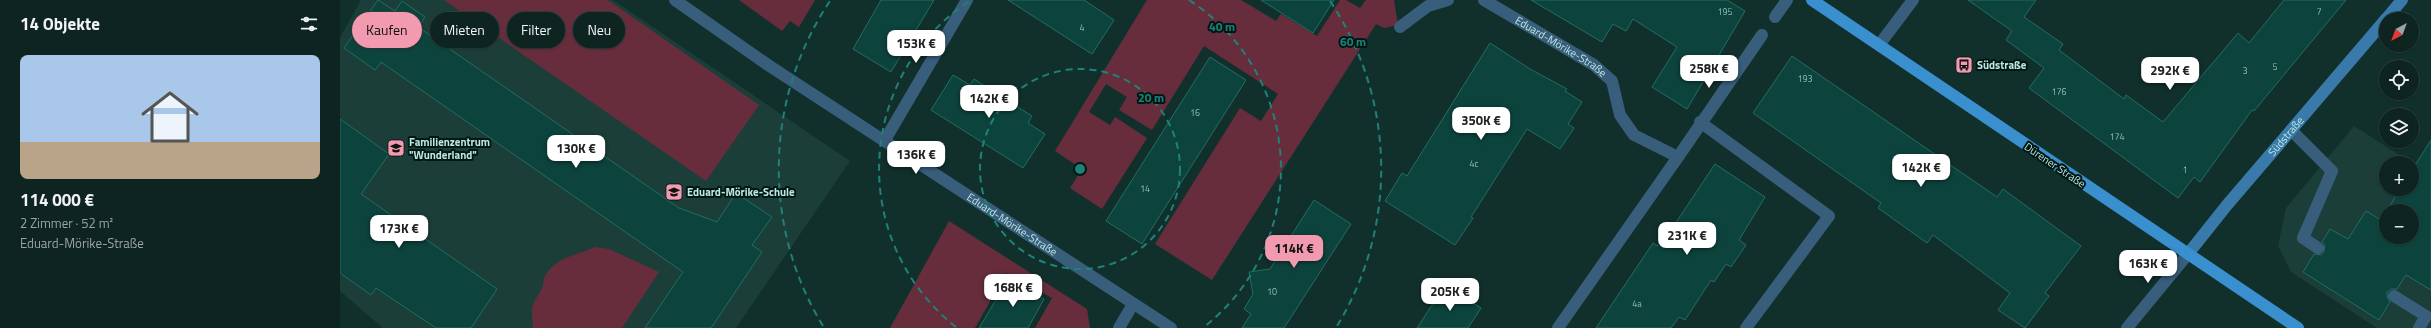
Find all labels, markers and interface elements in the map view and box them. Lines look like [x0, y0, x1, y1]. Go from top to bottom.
house number: 195 [1717, 5, 1733, 18]
house number: 7 [2316, 5, 2322, 18]
text: 14 Objekte [20, 11, 100, 37]
chip: Kaufen [352, 12, 422, 48]
chip: Mieten [430, 12, 499, 48]
chip: Filter [507, 12, 565, 48]
chip: Neu [573, 12, 625, 48]
street label: Eduard-Mörike-Straße [1512, 12, 1611, 81]
north arrow [2379, 12, 2419, 52]
map controls [2379, 12, 2419, 244]
icon: filters [298, 13, 320, 35]
text: 40 m [1209, 17, 1235, 36]
house number: 4 [1079, 21, 1085, 34]
pin: 153K € [883, 30, 949, 64]
text: 60 m [1340, 32, 1366, 51]
text: 153K € [896, 33, 936, 53]
pin: 258K € [1676, 55, 1742, 89]
bus stop icon: Südstraße [1954, 55, 1974, 75]
place label: Südstraße [1977, 57, 2027, 73]
pin: 292K € [2137, 57, 2203, 91]
text: 258K € [1689, 58, 1729, 78]
text: 292K € [2150, 60, 2190, 80]
house number: 5 [2272, 60, 2278, 73]
button: locate [2379, 60, 2419, 100]
house number: 3 [2242, 64, 2248, 77]
house number: 193 [1797, 72, 1813, 85]
icon: home [134, 81, 206, 153]
pin: 142K € [956, 85, 1022, 119]
house number: 176 [2051, 85, 2067, 98]
text: 142K € [969, 88, 1009, 108]
text: 20 m [1138, 88, 1164, 107]
house number: 16 [1190, 106, 1200, 119]
pin: 350K € [1448, 107, 1514, 141]
button: layers [2379, 108, 2419, 148]
text: 350K € [1461, 110, 1501, 130]
street label: Südstraße [2264, 113, 2308, 160]
house number: 174 [2109, 130, 2125, 143]
place label: Familienzentrum "Wunderland" [409, 134, 490, 163]
pin: 130K € [543, 135, 609, 169]
school or university icon: Familienzentrum "Wunderland" [386, 138, 406, 158]
text: 130K € [556, 138, 596, 158]
street label: Dürener Straße [2021, 139, 2089, 192]
pin: 136K € [883, 141, 949, 175]
text: 136K € [896, 144, 936, 164]
pin: 142K € [1888, 154, 1954, 188]
button: + [2379, 156, 2419, 196]
house number: 4c [1470, 157, 1479, 170]
text: 142K € [1901, 157, 1941, 177]
centre of rings [1073, 162, 1087, 176]
house number: 1 [2182, 163, 2188, 176]
school or university icon: Eduard-Mörike-Schule [664, 182, 684, 202]
house number: 14 [1140, 182, 1150, 195]
place label: Eduard-Mörike-Schule [687, 184, 795, 200]
text: 114 000 € [20, 187, 94, 213]
street label: Eduard-Mörike-Straße [964, 189, 1061, 260]
button: − [2379, 204, 2419, 244]
text: 2 Zimmer · 52 m² [20, 213, 113, 233]
pin: 173K € [366, 215, 432, 249]
text: 173K € [379, 218, 419, 238]
pin: 231K € [1654, 222, 1720, 256]
text: 231K € [1667, 225, 1707, 245]
text: Eduard-Mörike-Straße [20, 233, 144, 253]
pin: 114K € [1261, 235, 1327, 269]
text: 114K € [1274, 238, 1314, 258]
pin: 163K € [2115, 250, 2181, 284]
text: 163K € [2128, 253, 2168, 273]
pin: 168K € [980, 274, 1046, 308]
text: 168K € [993, 277, 1033, 297]
pin: 205K € [1417, 278, 1483, 312]
text: 205K € [1430, 281, 1470, 301]
house number: 10 [1267, 285, 1277, 298]
house number: 4a [1632, 297, 1642, 310]

